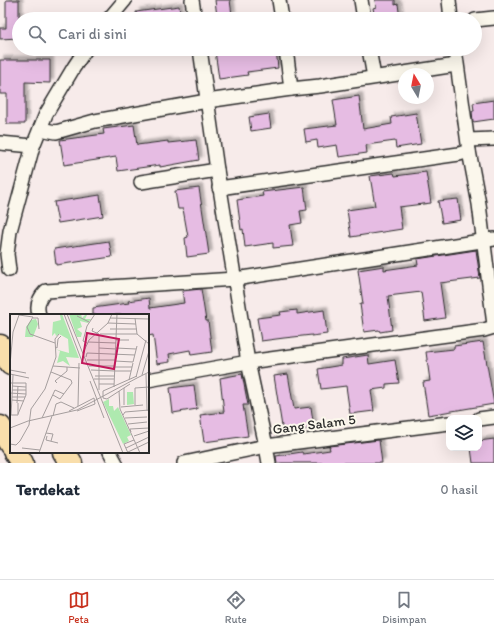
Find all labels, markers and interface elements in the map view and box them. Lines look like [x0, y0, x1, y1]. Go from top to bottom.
search box [12, 12, 482, 56]
icon: search [26, 23, 48, 45]
text: Cari di sini [58, 25, 127, 43]
north arrow [398, 68, 434, 104]
inset map [10, 314, 149, 453]
street label: Gang Salam 5 [272, 411, 356, 438]
map controls [446, 415, 482, 451]
button: layers [446, 415, 482, 451]
text: Terdekat [16, 479, 80, 499]
text: 0 hasil [441, 482, 478, 497]
tab: Peta [68, 589, 90, 626]
tab: Rute [225, 589, 247, 626]
tab: Disimpan [382, 589, 426, 626]

